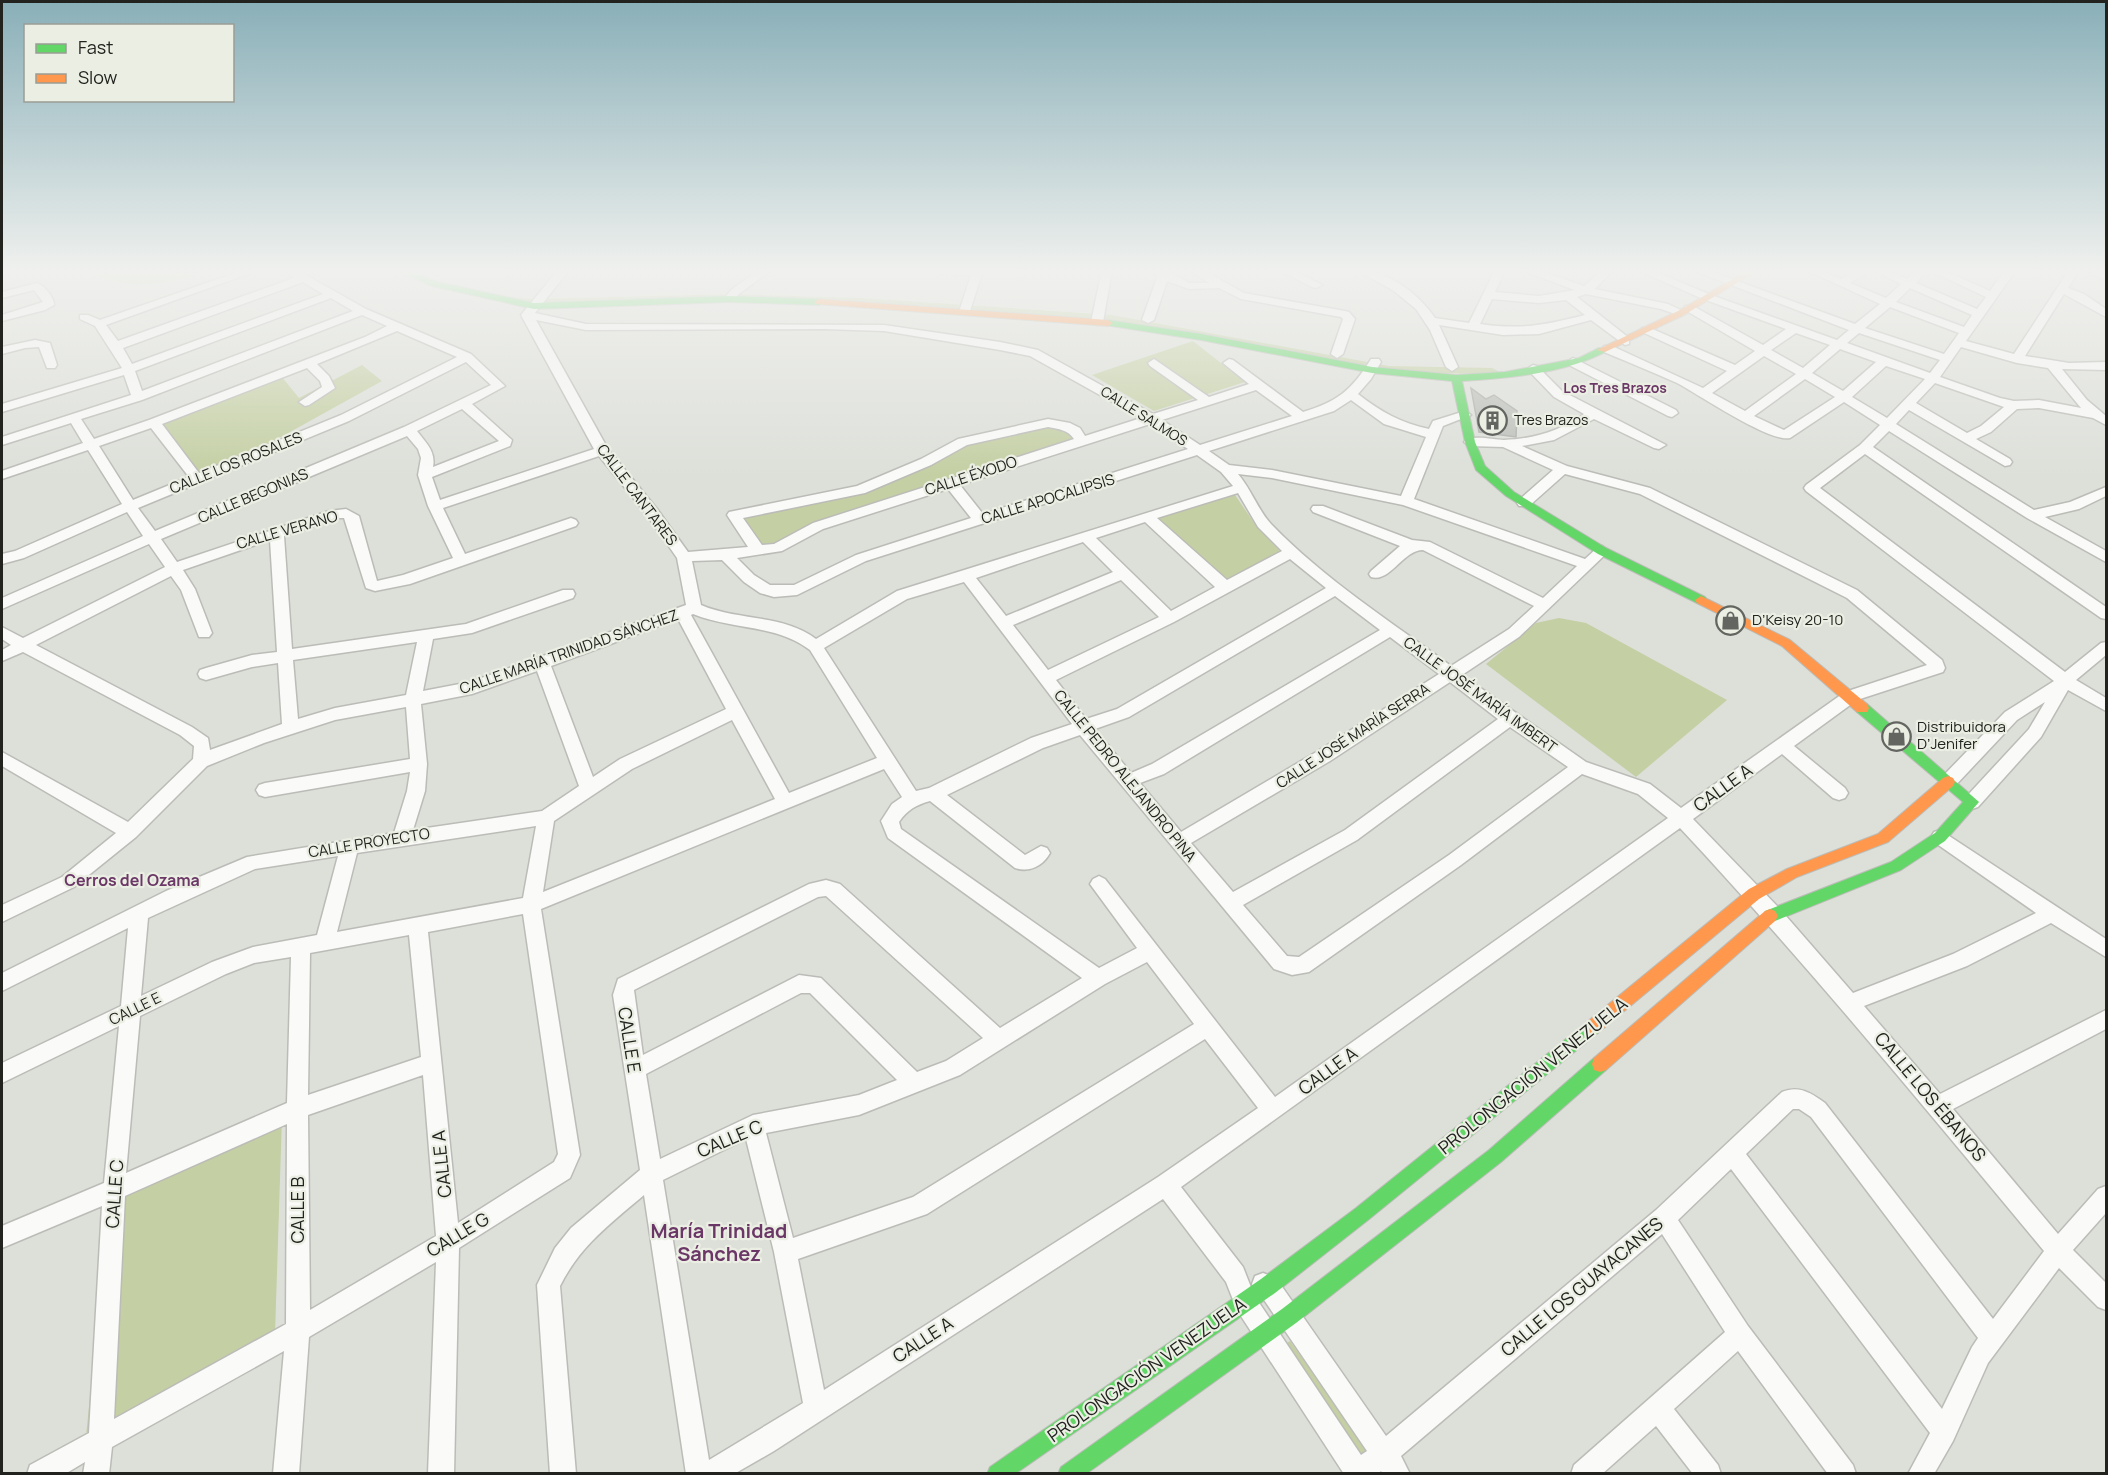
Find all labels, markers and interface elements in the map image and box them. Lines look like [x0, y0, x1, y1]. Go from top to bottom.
legend [24, 24, 234, 102]
text: Fast [78, 35, 113, 59]
text: Slow [78, 65, 118, 89]
district label: Los Tres Brazos [1563, 378, 1667, 397]
street label: CALLE SALMOS [1097, 381, 1192, 450]
building icon: Tres Brazos [1477, 404, 1509, 436]
place label: Tres Brazos [1514, 410, 1588, 429]
street label: CALLE LOS ROSALES [166, 426, 305, 499]
street label: CALLE CANTARES [592, 440, 683, 550]
street label: CALLE ÉXODO [922, 451, 1020, 500]
street label: CALLE BEGONIAS [195, 463, 311, 528]
street label: CALLE APOCALIPSIS [979, 468, 1117, 529]
street label: CALLE VERANO [234, 505, 340, 554]
street label: CALLE MARÍA TRINIDAD SÁNCHEZ [457, 604, 681, 699]
shop icon: D’Keisy 20-10 [1715, 604, 1747, 636]
place label: D’Keisy 20-10 [1752, 609, 1843, 630]
street label: CALLE JOSÉ MARÍA IMBERT [1399, 632, 1561, 758]
street label: CALLE JOSÉ MARÍA SERRA [1272, 678, 1434, 793]
street label: CALLE PEDRO ALEJANDRO PINA [1049, 685, 1202, 866]
place label: Distribuidora D’Jenifer [1917, 716, 2006, 754]
shop icon: Distribuidora D’Jenifer [1880, 720, 1912, 752]
street label: CALLE A [1688, 757, 1757, 817]
street label: CALLE PROYECTO [307, 823, 431, 862]
district label: Cerros del Ozama [64, 869, 200, 891]
street label: CALLE E [105, 987, 164, 1030]
street label: PROLONGACIÓN VENEZUELA [1433, 991, 1633, 1159]
street label: CALLE E [613, 1005, 647, 1075]
street label: CALLE LOS ÉBANOS [1870, 1027, 1992, 1166]
street label: CALLE A [1293, 1040, 1362, 1100]
street label: CALLE C [693, 1113, 766, 1163]
street label: CALLE A [425, 1129, 456, 1199]
street label: CALLE C [100, 1159, 128, 1229]
street label: CALLE B [285, 1176, 309, 1244]
street label: CALLE G [422, 1206, 493, 1262]
street label: CALLE LOS GUAYACANES [1495, 1211, 1667, 1361]
district label: María Trinidad Sánchez [651, 1217, 787, 1267]
street label: PROLONGACIÓN VENEZUELA [1042, 1291, 1251, 1447]
street label: CALLE A [888, 1310, 958, 1368]

